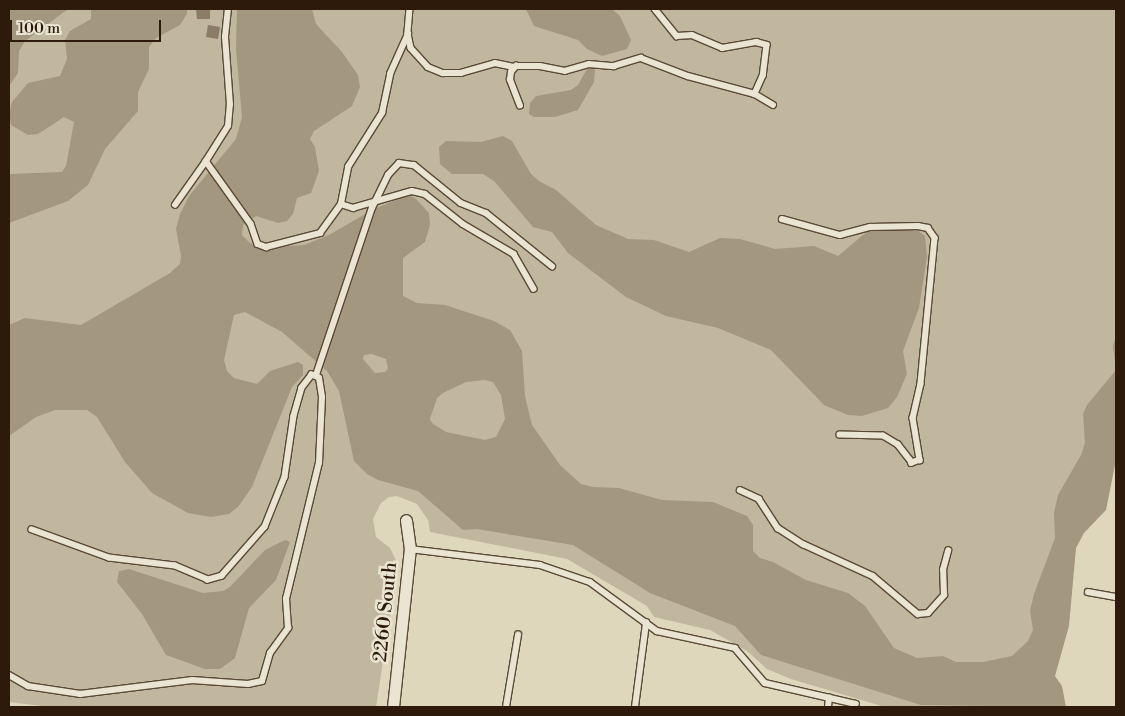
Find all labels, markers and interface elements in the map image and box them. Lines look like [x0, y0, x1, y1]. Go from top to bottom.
scale bar [12, 10, 164, 42]
text: 100 m [18, 19, 60, 38]
street label: 2260 South [369, 561, 403, 663]

